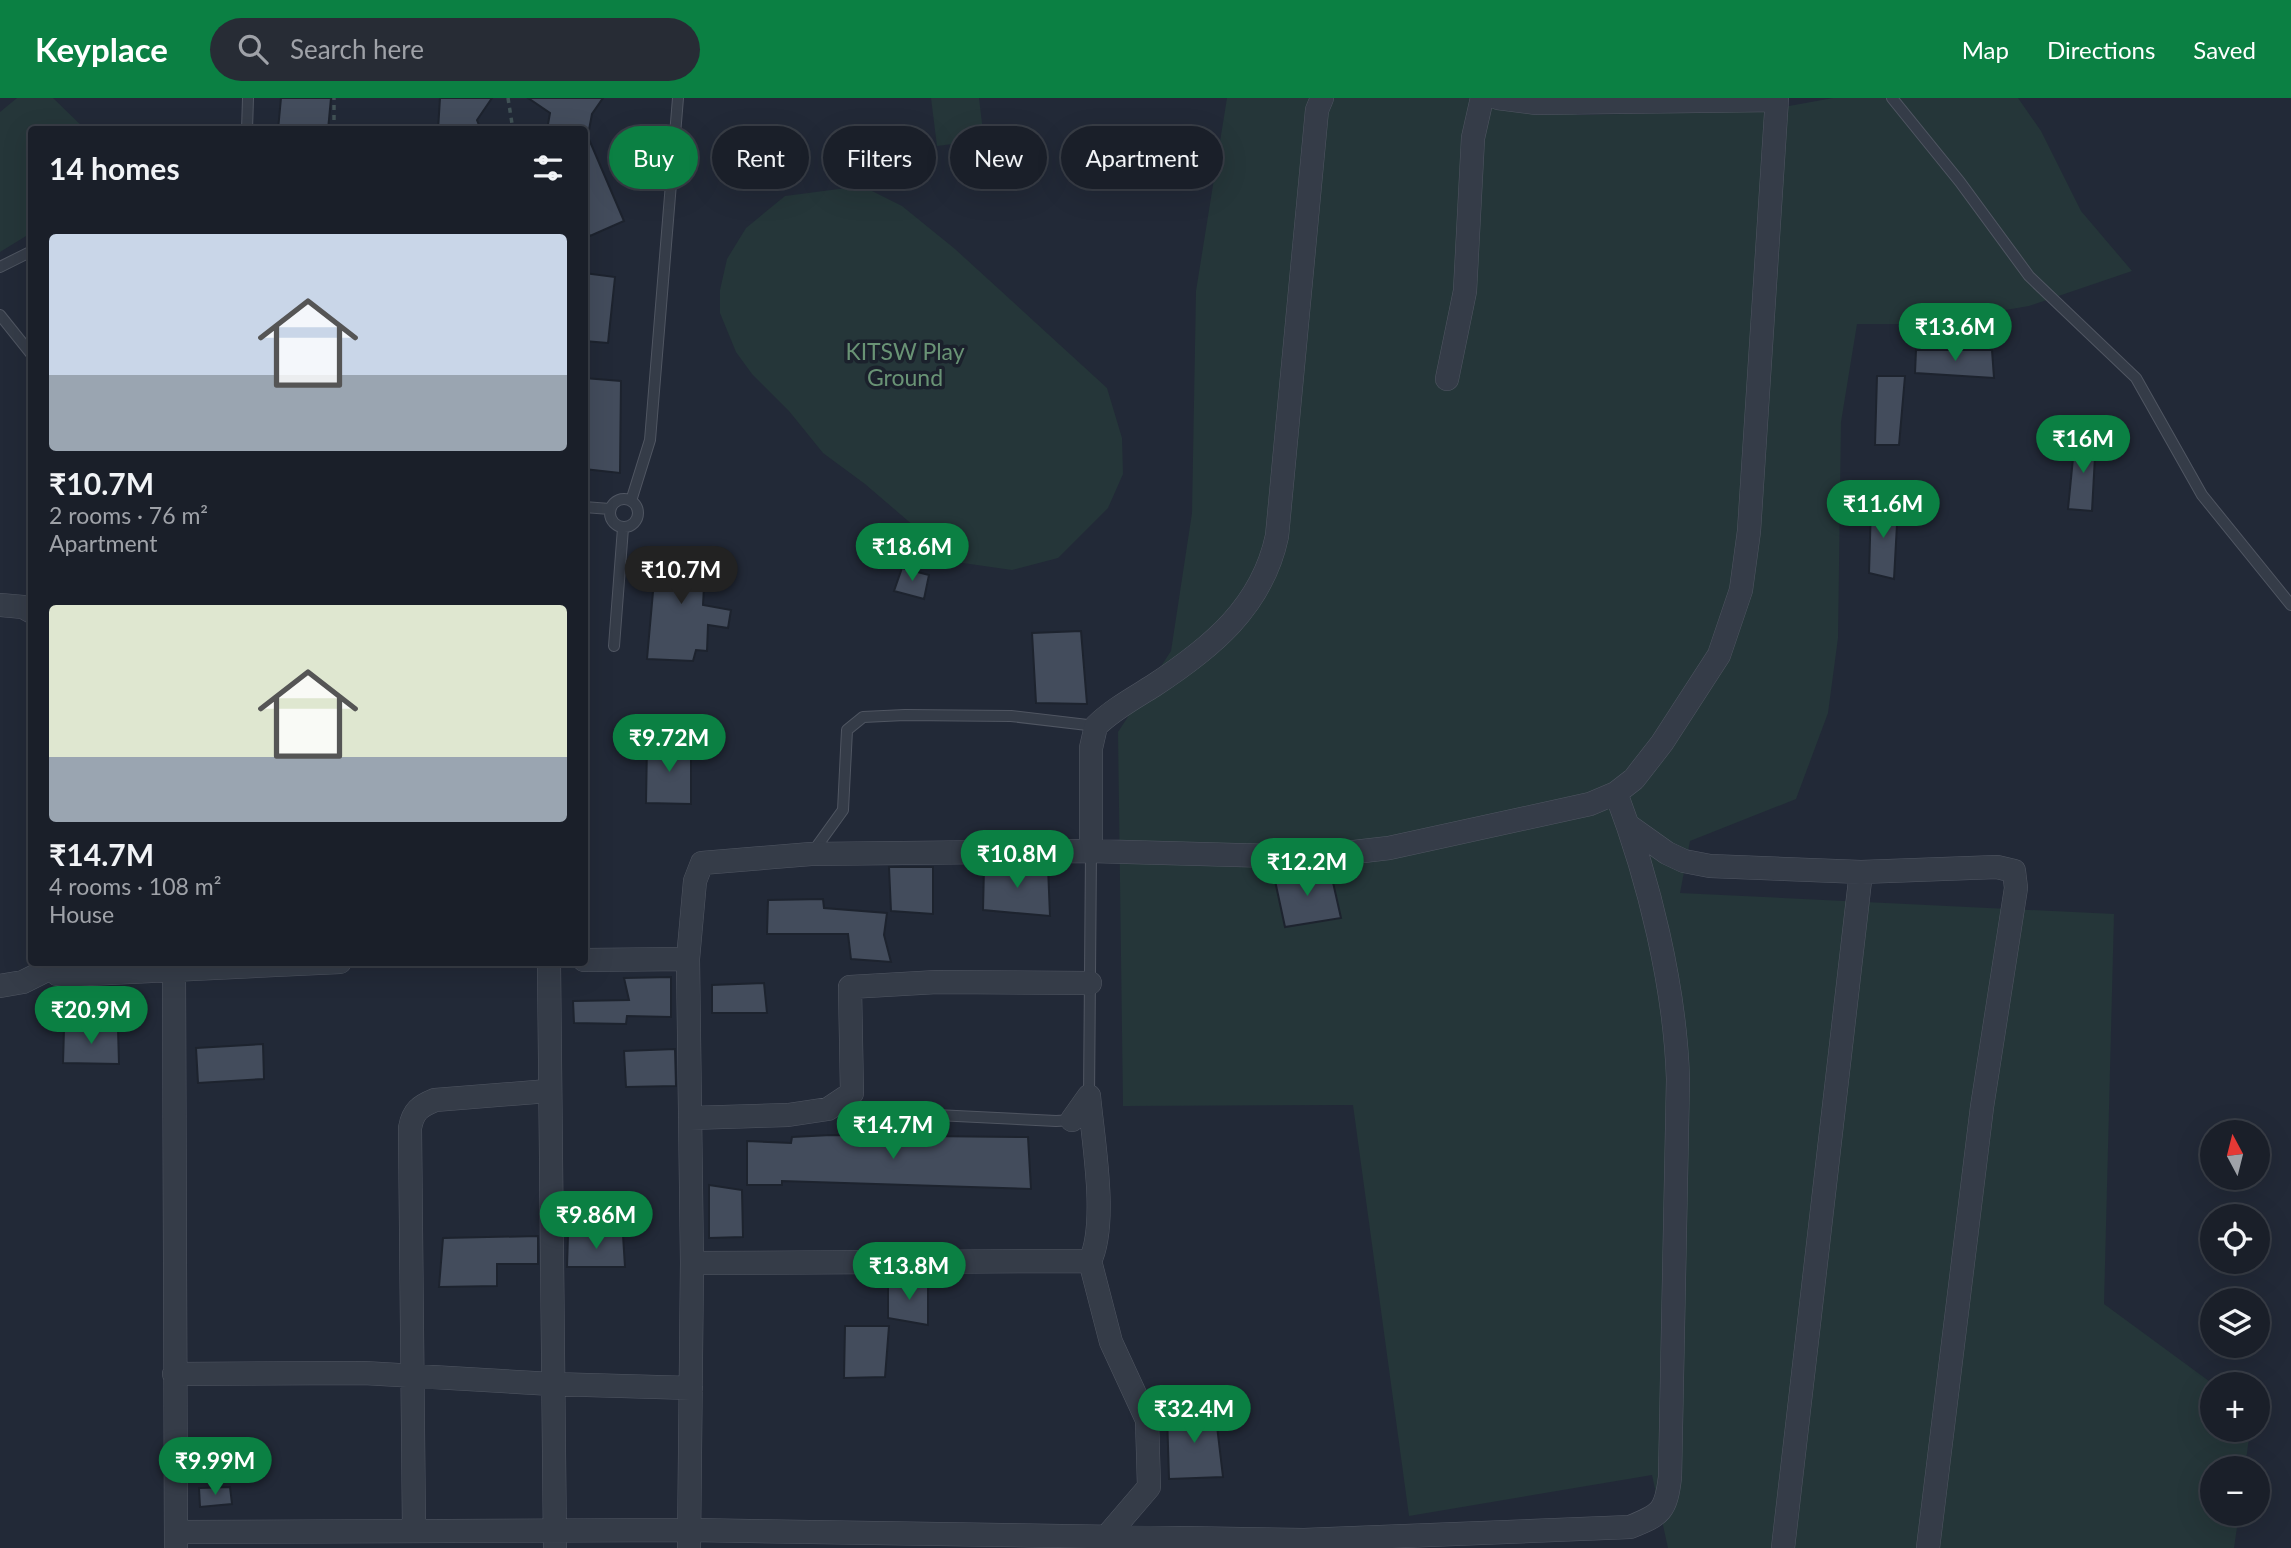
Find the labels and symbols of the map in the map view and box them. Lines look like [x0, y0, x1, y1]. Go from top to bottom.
pin: ₹13.6M [1898, 303, 2012, 363]
park label: KITSW Play Ground [845, 337, 965, 391]
pin: ₹16M [2042, 416, 2124, 475]
pin: ₹11.6M [1826, 480, 1940, 540]
pin: ₹18.6M [855, 524, 969, 583]
pin: ₹10.7M [624, 546, 738, 606]
pin: ₹9.72M [612, 714, 726, 774]
pin: ₹10.8M [960, 830, 1074, 890]
pin: ₹12.2M [1250, 838, 1364, 898]
pin: ₹20.9M [34, 986, 148, 1046]
pin: ₹14.7M [836, 1102, 950, 1161]
north arrow [2200, 1120, 2270, 1190]
pin: ₹9.86M [539, 1192, 653, 1251]
pin: ₹13.8M [852, 1242, 966, 1302]
pin: ₹32.4M [1137, 1386, 1251, 1445]
pin: ₹9.99M [158, 1438, 272, 1497]

